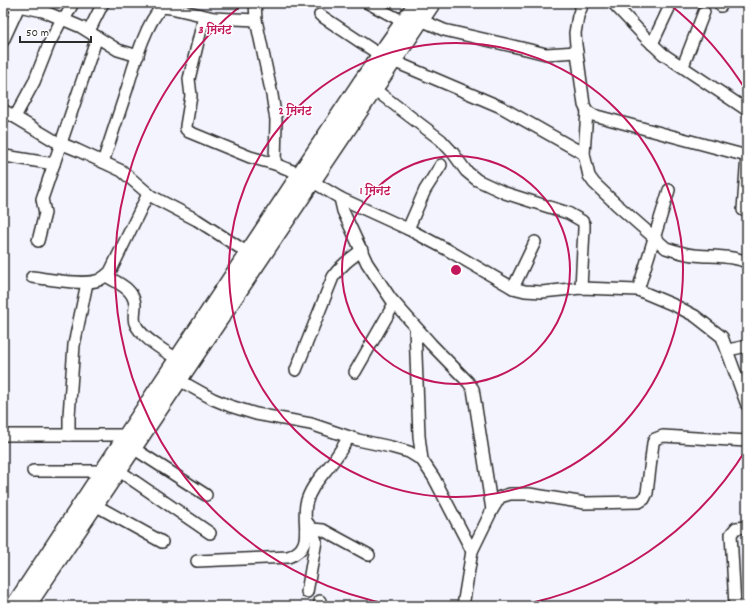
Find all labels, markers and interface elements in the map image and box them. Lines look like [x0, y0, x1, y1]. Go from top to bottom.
scale bar [20, 18, 91, 44]
text: 3 मिनट [198, 21, 232, 39]
text: 50 m [26, 25, 49, 42]
text: 2 मिनट [278, 102, 312, 120]
text: 1 मिनट [360, 182, 391, 200]
centre of rings [449, 263, 463, 277]

